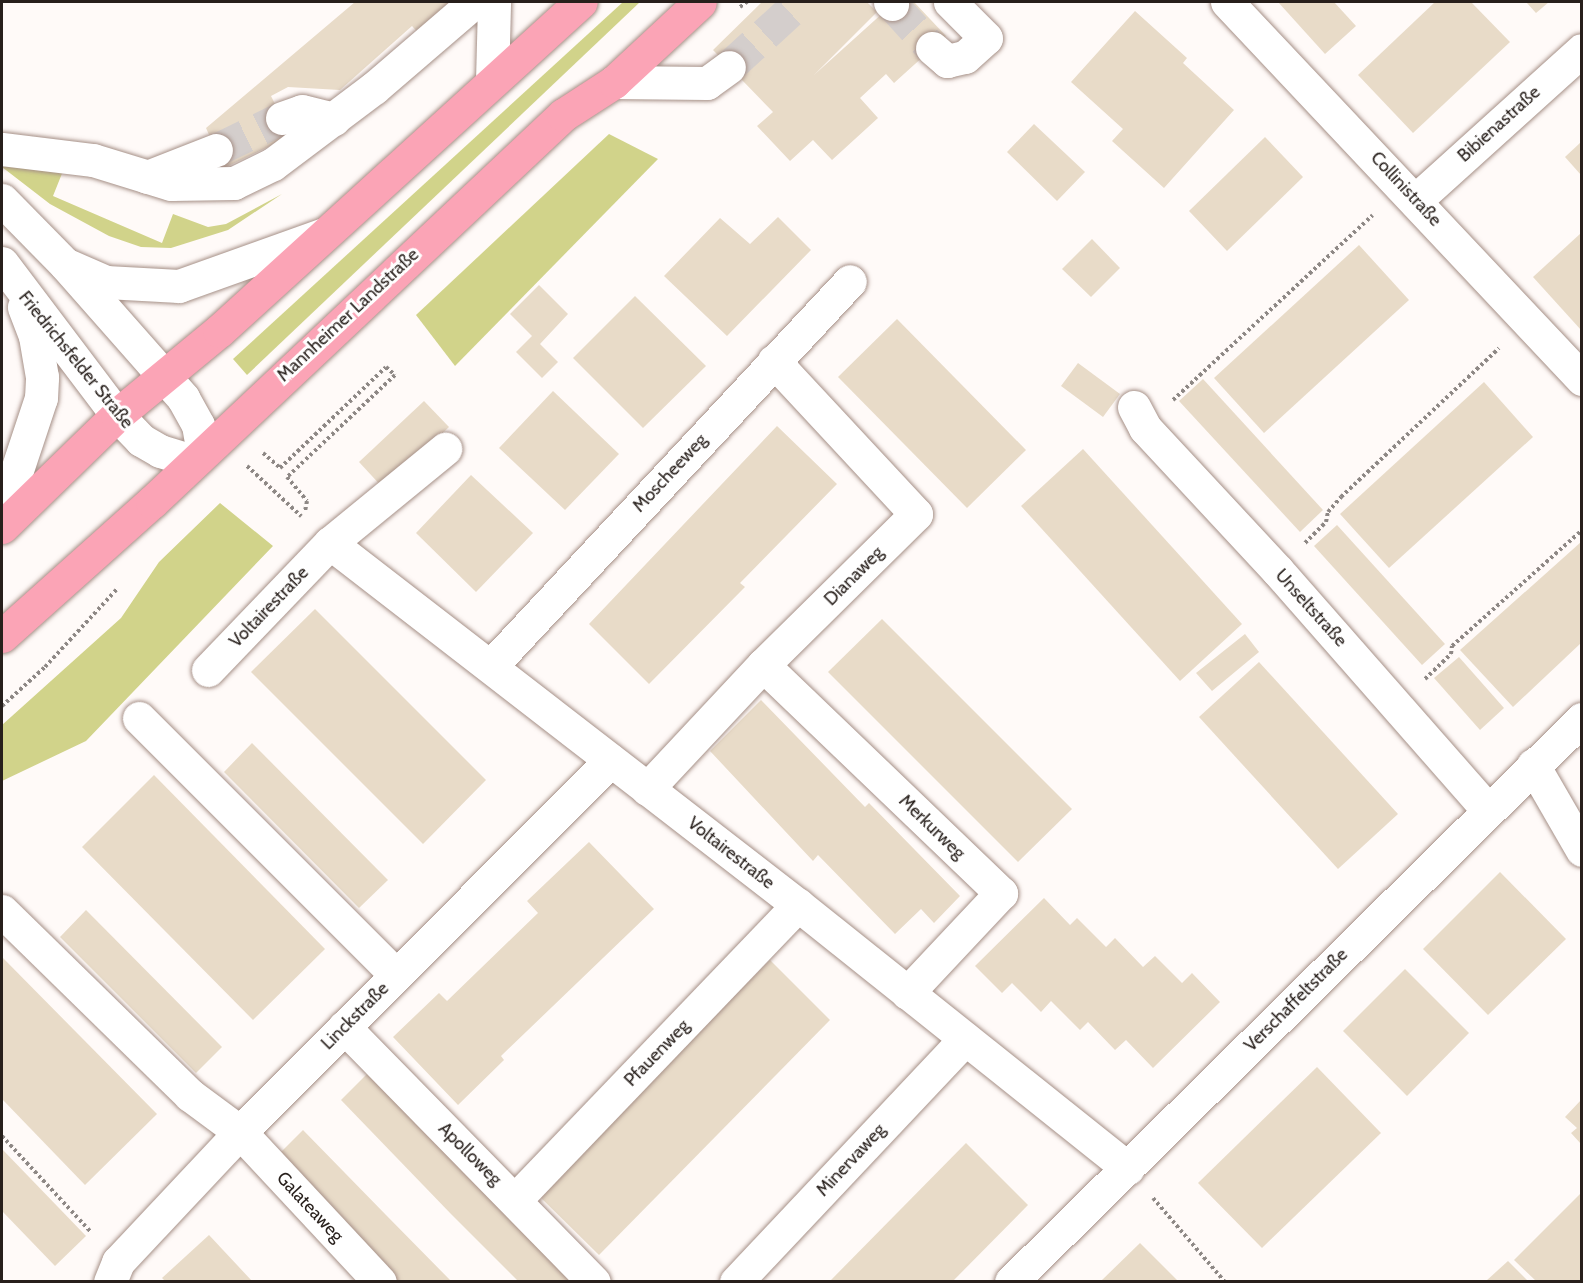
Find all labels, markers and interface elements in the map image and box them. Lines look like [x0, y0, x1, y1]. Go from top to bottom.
street label: Bibienastraße [1453, 81, 1545, 167]
street label: Collinistraße [1366, 147, 1446, 231]
street label: Mannheimer Landstraße [273, 244, 423, 386]
street label: Friedrichsfelder Straße [14, 287, 138, 433]
street label: Moscheeweg [628, 429, 712, 517]
street label: Dianaweg [820, 542, 888, 610]
street label: Voltairestraße [225, 562, 313, 652]
street label: Unseltstraße [1271, 565, 1351, 651]
street label: Merkurweg [894, 790, 970, 864]
street label: Voltairestraße [683, 812, 779, 894]
street label: Verschaffeltstraße [1240, 944, 1352, 1056]
street label: Linckstraße [317, 978, 393, 1054]
street label: Pfauenweg [620, 1015, 694, 1091]
street label: Apolloweg [434, 1118, 506, 1190]
street label: Minervaweg [812, 1119, 890, 1201]
street label: Galateaweg [272, 1167, 348, 1247]

